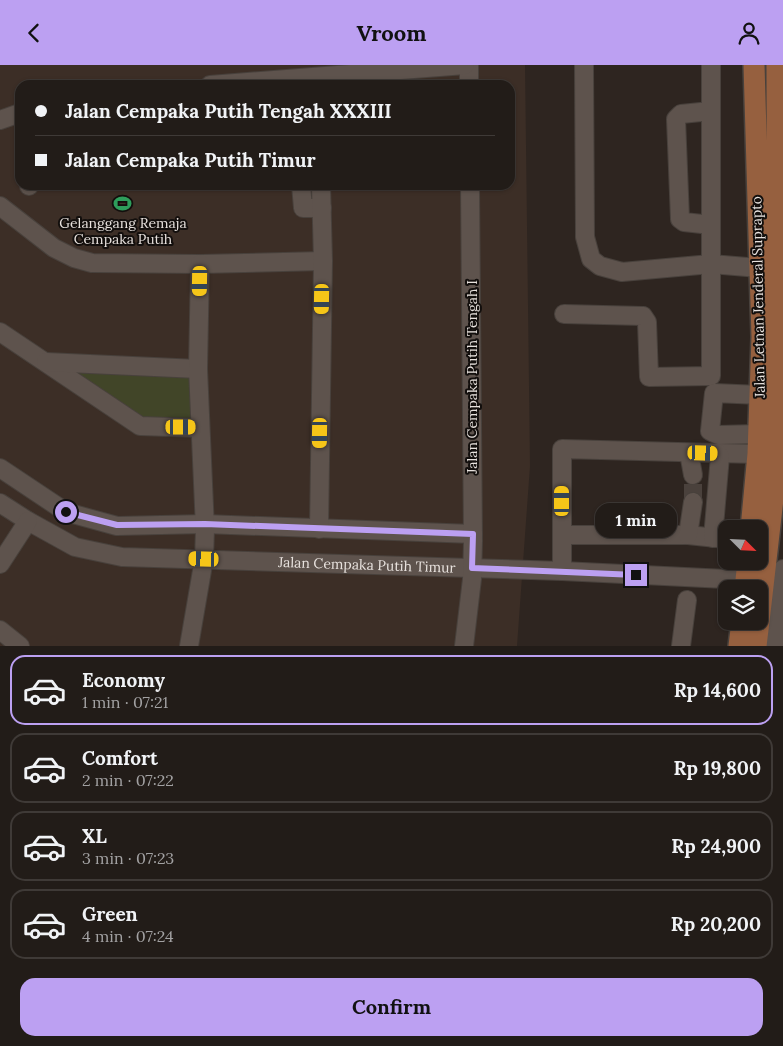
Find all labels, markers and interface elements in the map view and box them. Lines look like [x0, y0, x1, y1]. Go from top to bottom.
icon: back [20, 19, 48, 47]
text: Vroom [357, 19, 426, 47]
icon: person [735, 19, 763, 47]
text: Jalan Cempaka Putih Tengah XXXIII [65, 99, 392, 123]
text: Jalan Cempaka Putih Timur [65, 148, 316, 172]
sports icon: Gelanggang Remaja Cempaka Putih [113, 193, 133, 213]
street label: Jalan Letnan Jenderal Suprapto [747, 196, 769, 399]
place label: Gelanggang Remaja Cempaka Putih [59, 214, 187, 248]
car [192, 266, 207, 296]
street label: Jalan Cempaka Putih Tengah I [463, 280, 481, 475]
car [314, 284, 329, 314]
car [312, 418, 327, 448]
car [166, 420, 196, 435]
car [687, 445, 718, 461]
car [554, 486, 569, 516]
route start [55, 501, 77, 523]
callout: 1 min [595, 503, 677, 537]
text: 1 min [616, 510, 656, 530]
north arrow [718, 520, 768, 570]
map controls [718, 520, 768, 630]
car [188, 551, 219, 567]
street label: Jalan Cempaka Putih Timur [277, 553, 456, 577]
route end [625, 564, 647, 586]
button: layers [718, 580, 768, 630]
icon: car [22, 668, 67, 713]
text: Economy [82, 668, 165, 692]
text: Rp 14,600 [674, 678, 761, 702]
text: 1 min · 07:21 [82, 692, 168, 712]
icon: car [22, 746, 67, 791]
text: Comfort [82, 746, 158, 770]
text: Rp 19,800 [674, 756, 761, 780]
text: 2 min · 07:22 [82, 770, 174, 790]
icon: car [22, 824, 67, 869]
text: XL [82, 824, 107, 848]
text: Rp 24,900 [671, 834, 761, 858]
text: 3 min · 07:23 [82, 848, 174, 868]
icon: car [22, 902, 67, 947]
text: Green [82, 902, 138, 926]
text: Rp 20,200 [671, 912, 761, 936]
text: 4 min · 07:24 [82, 926, 174, 946]
button: Confirm [20, 978, 763, 1036]

